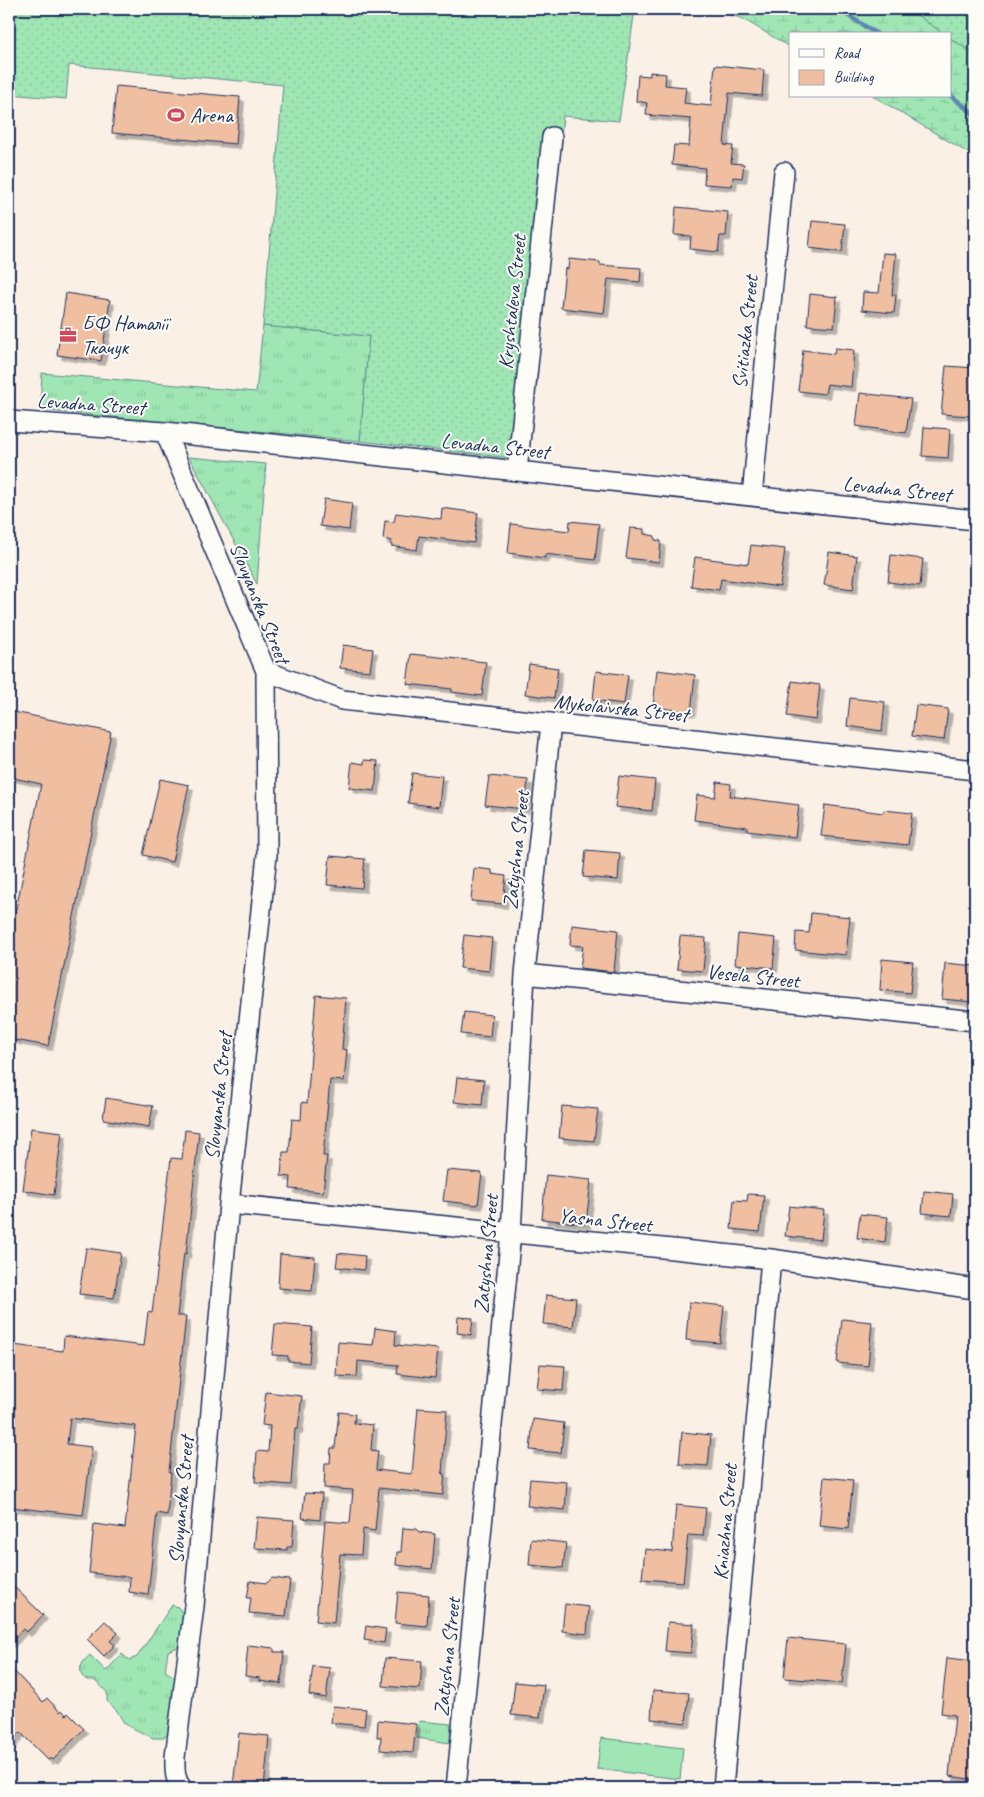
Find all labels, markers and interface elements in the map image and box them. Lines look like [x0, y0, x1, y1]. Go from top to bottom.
legend [789, 32, 952, 98]
text: Road [834, 44, 861, 63]
text: Building [834, 68, 874, 87]
place label: Arena [190, 102, 234, 128]
sports icon: Arena [166, 105, 186, 125]
street label: Kryshtaleva Street [492, 232, 532, 370]
street label: Svitiazka Street [726, 272, 764, 390]
place label: БФ Наталії Ткачук [82, 310, 172, 360]
office icon: БФ Наталії Ткачук [58, 325, 78, 345]
street label: Levadna Street [36, 387, 149, 421]
street label: Levadna Street [440, 427, 553, 465]
street label: Levadna Street [842, 470, 955, 508]
street label: Slovyanska Street [224, 539, 297, 670]
street label: Mykolaivska Street [553, 688, 692, 728]
street label: Zatyshna Street [497, 787, 535, 911]
street label: Vesela Street [705, 958, 803, 994]
street label: Slovyanska Street [198, 1028, 238, 1161]
street label: Zatyshna Street [468, 1192, 504, 1314]
street label: Yasna Street [557, 1202, 655, 1238]
street label: Slovyanska Street [162, 1432, 200, 1565]
street label: Kniazhna Street [707, 1461, 743, 1581]
street label: Zatyshna Street [428, 1594, 466, 1718]

